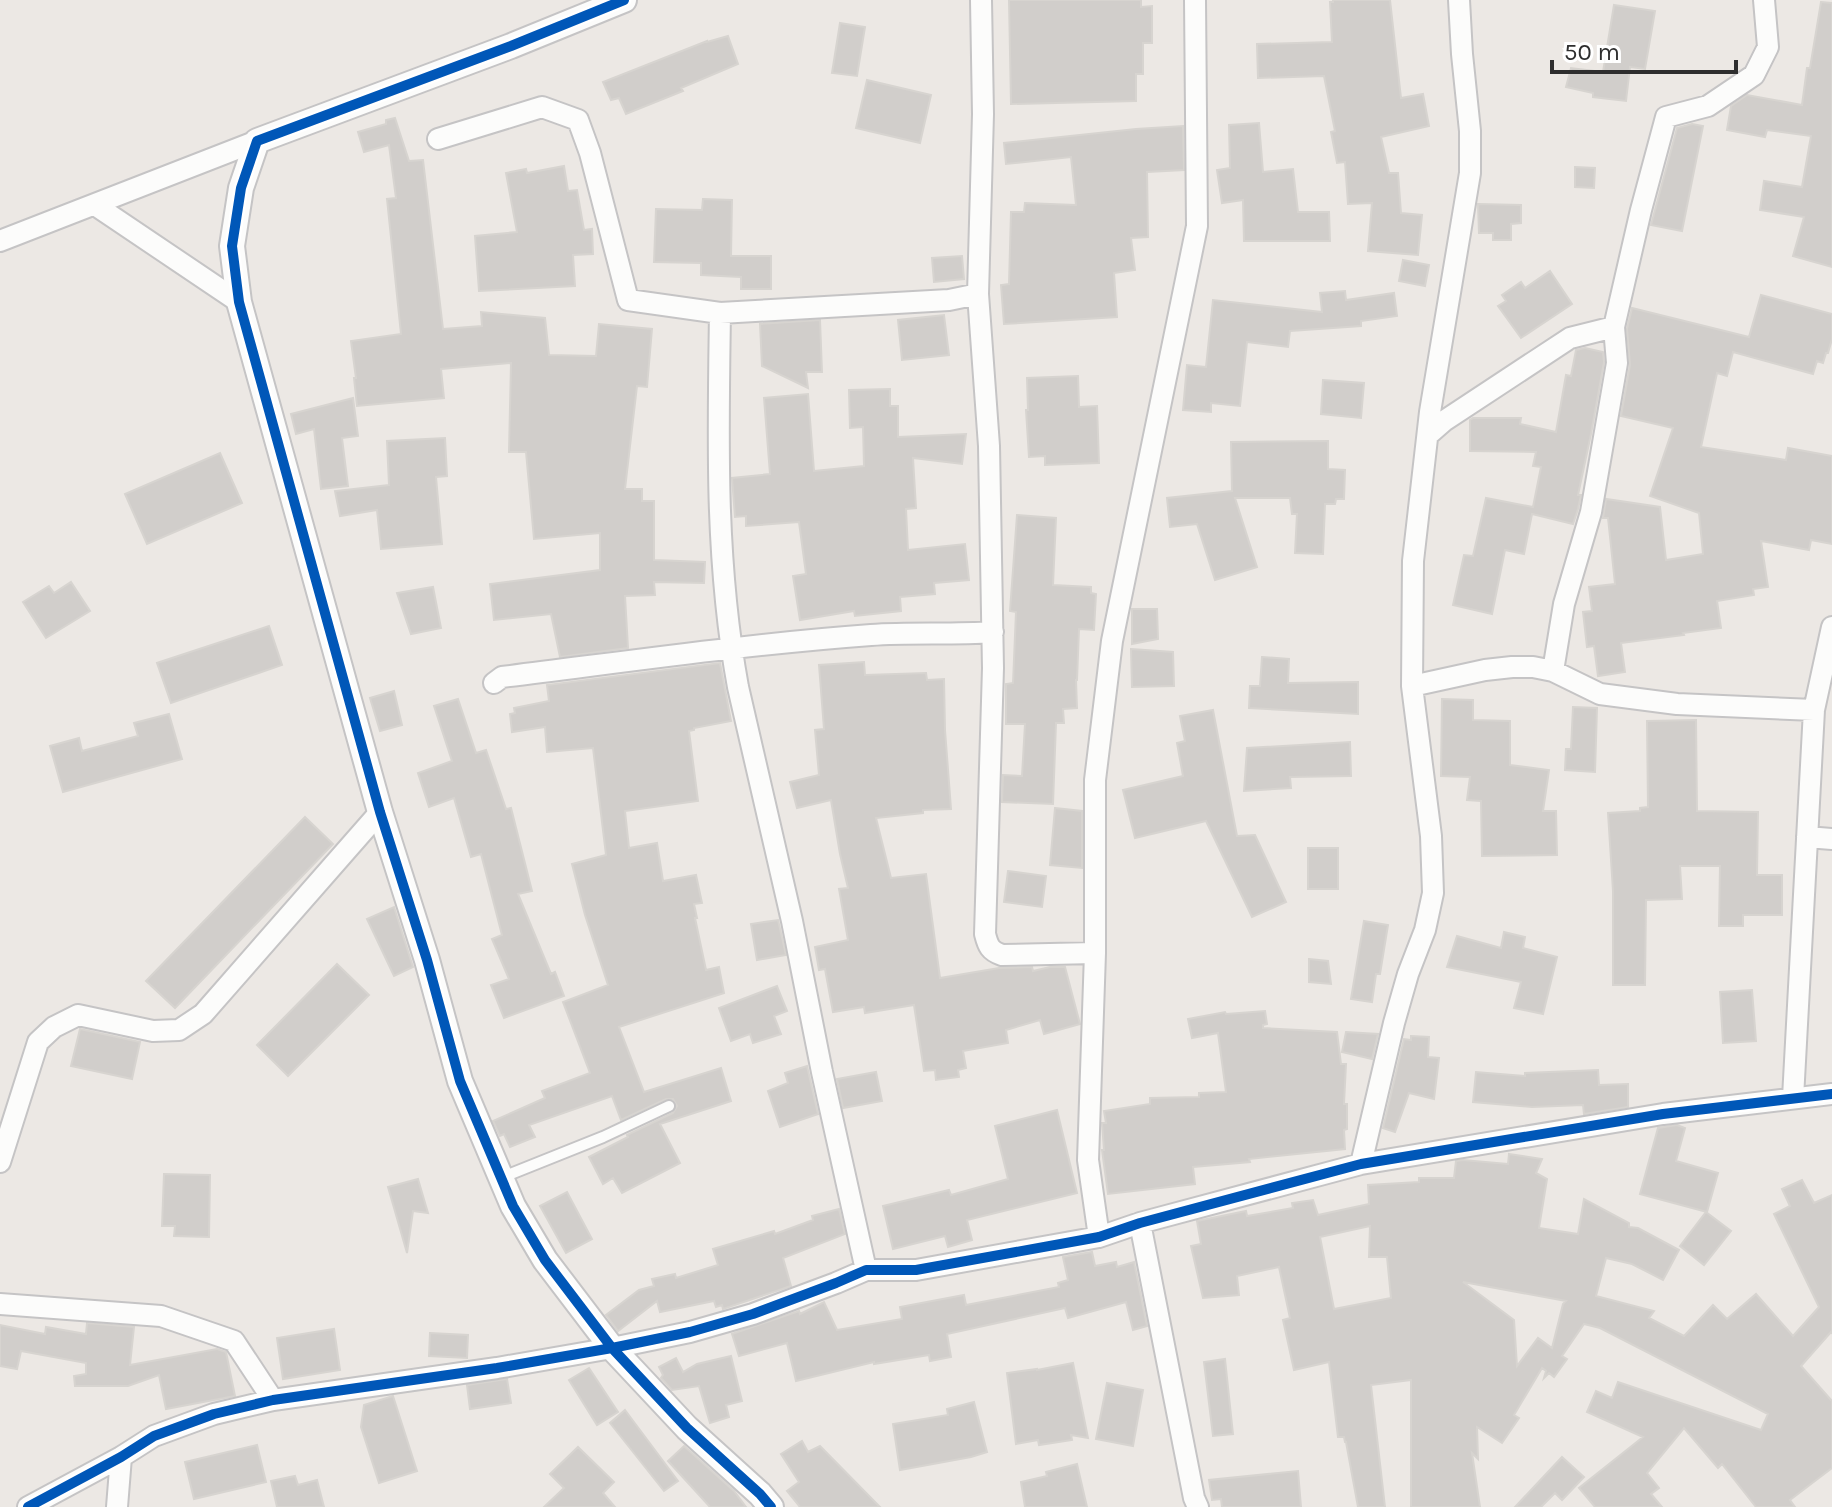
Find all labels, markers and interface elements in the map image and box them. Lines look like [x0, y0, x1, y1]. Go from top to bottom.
scale bar [1552, 24, 1736, 74]
text: 50 m [1564, 38, 1620, 66]

